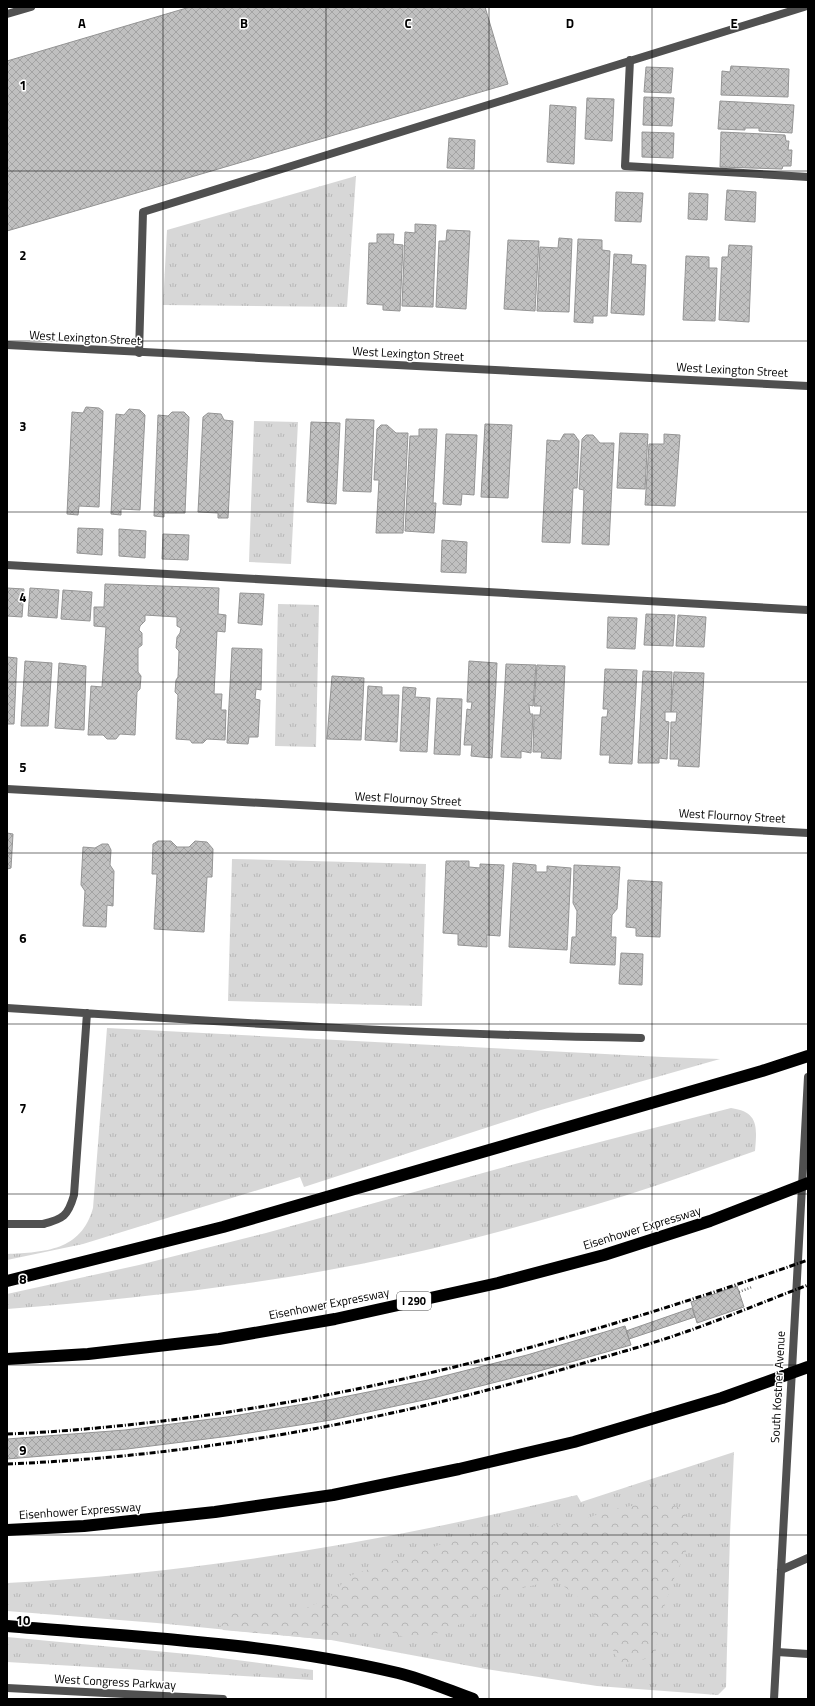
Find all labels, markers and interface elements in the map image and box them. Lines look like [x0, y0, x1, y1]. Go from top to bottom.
text: A [78, 13, 86, 33]
text: B [240, 13, 248, 33]
text: C [404, 13, 412, 33]
text: D [566, 13, 574, 33]
text: E [730, 13, 738, 33]
text: 1 [19, 75, 27, 95]
text: 2 [19, 245, 27, 265]
street label: West Lexington Street [29, 325, 142, 350]
street label: West Lexington Street [352, 341, 465, 366]
street label: West Lexington Street [676, 357, 789, 382]
text: 3 [19, 416, 27, 436]
text: 4 [19, 587, 27, 607]
text: 5 [19, 757, 27, 777]
street label: West Flournoy Street [354, 786, 463, 811]
street label: West Flournoy Street [678, 803, 787, 828]
text: 6 [19, 928, 27, 948]
text: 7 [19, 1098, 27, 1118]
street label: Eisenhower Expressway [581, 1200, 703, 1255]
text: 8 [19, 1269, 27, 1289]
street label: Eisenhower Expressway [267, 1282, 391, 1325]
road number: I 290 [397, 1292, 431, 1310]
street label: South Kostner Avenue [765, 1330, 790, 1443]
text: 9 [19, 1440, 27, 1460]
street label: Eisenhower Expressway [18, 1497, 142, 1524]
text: 10 [16, 1610, 30, 1630]
street label: West Congress Parkway [54, 1669, 177, 1694]

